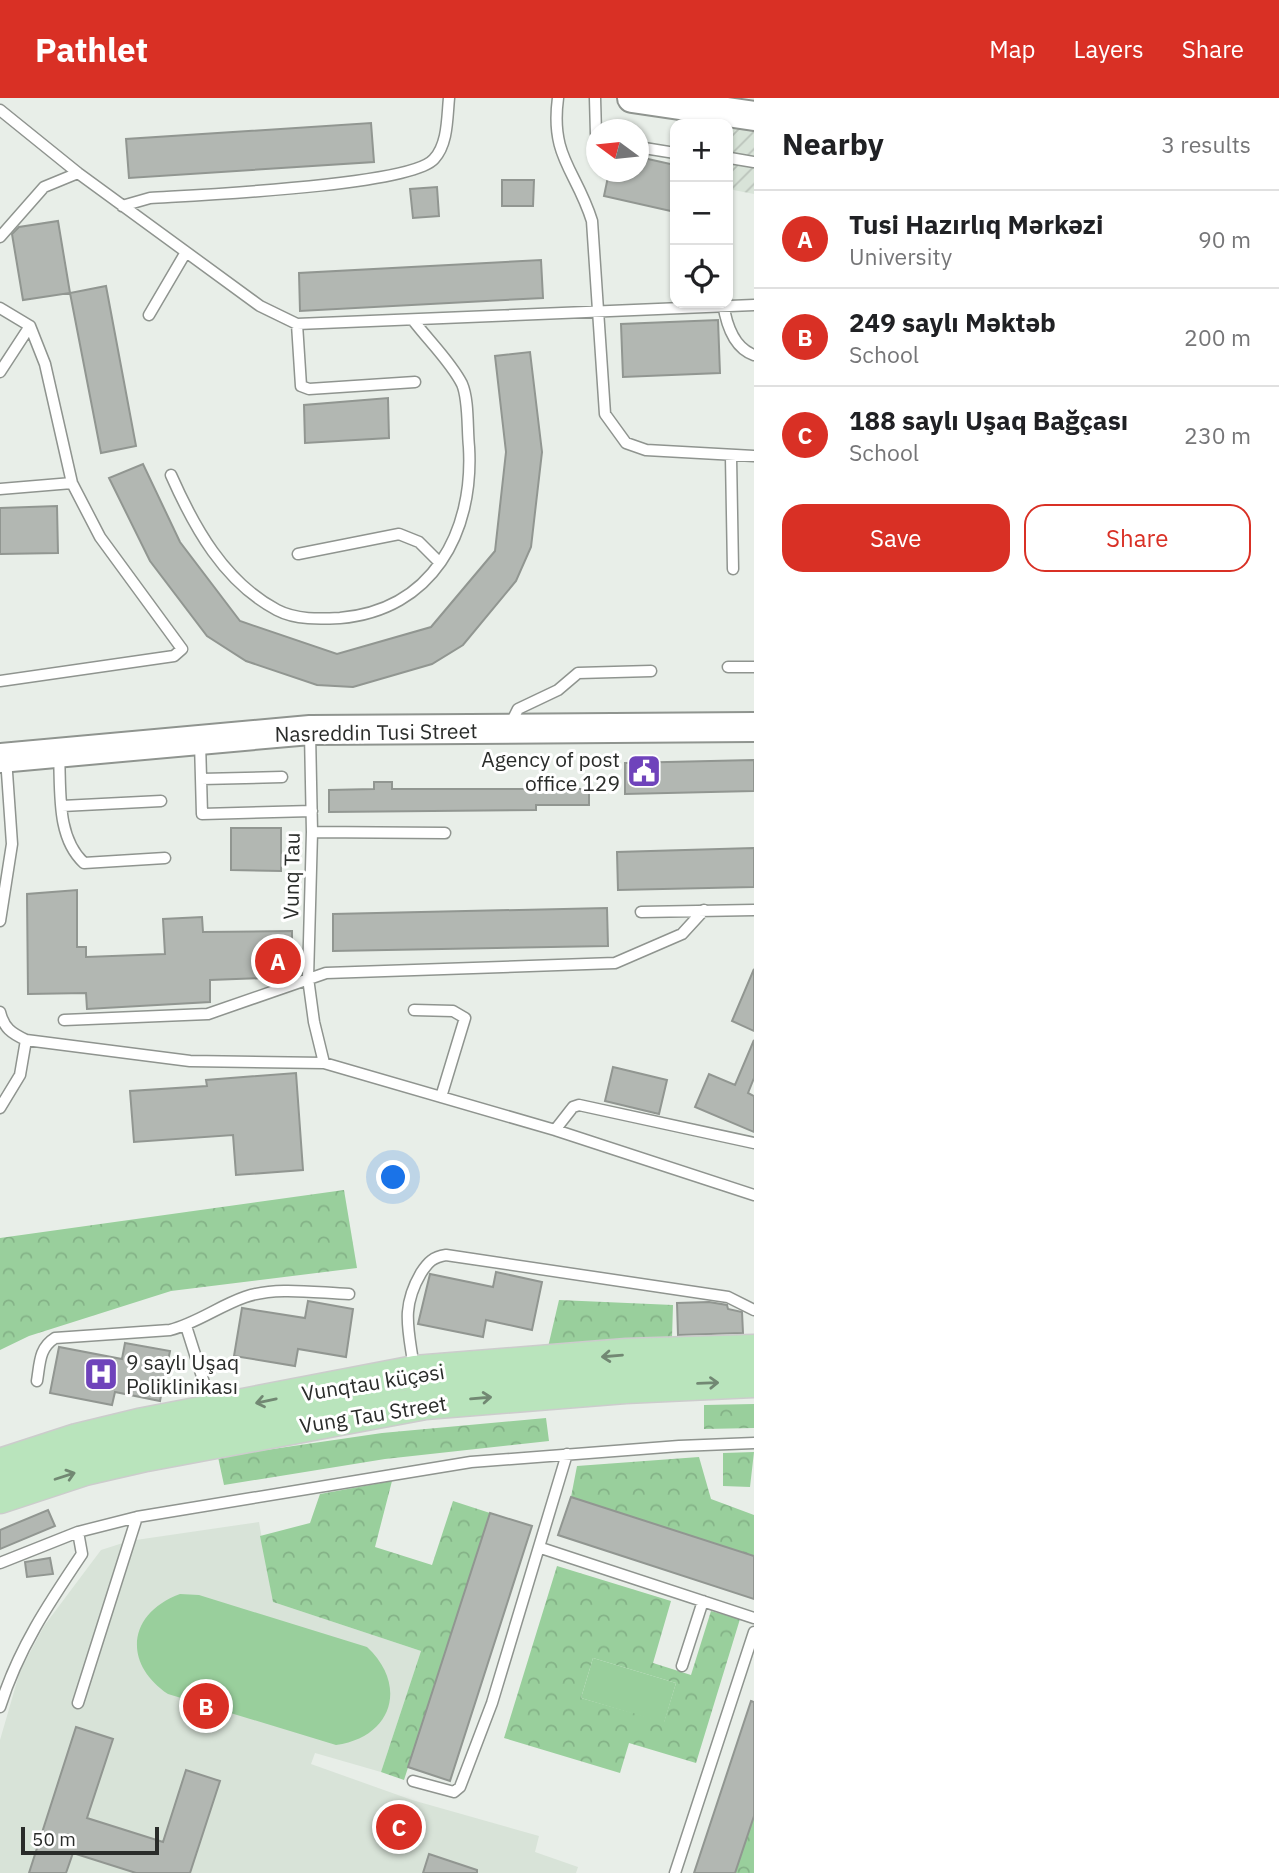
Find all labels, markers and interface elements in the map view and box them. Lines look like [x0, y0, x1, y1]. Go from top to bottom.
text: Pathlet [35, 28, 148, 71]
text: Map [989, 33, 1036, 65]
text: Layers [1074, 33, 1144, 65]
text: Share [1182, 33, 1244, 65]
north arrow [586, 119, 649, 182]
map controls [670, 119, 733, 308]
button: + [670, 119, 733, 182]
text: Nearby [782, 124, 884, 163]
text: 3 results [1161, 129, 1251, 159]
button: − [670, 182, 733, 245]
text: Tusi Hazırlıq Mərkəzi [849, 207, 1104, 241]
text: A [797, 224, 813, 254]
text: 90 m [1198, 224, 1251, 254]
text: University [849, 241, 952, 271]
button: locate [670, 245, 733, 308]
text: 249 saylı Məktəb [849, 305, 1056, 339]
text: B [797, 322, 813, 352]
text: 200 m [1184, 322, 1251, 352]
text: School [849, 339, 919, 369]
text: 188 saylı Uşaq Bağçası [849, 403, 1128, 437]
text: C [798, 420, 812, 450]
text: 230 m [1184, 420, 1251, 450]
text: School [849, 437, 919, 467]
button: Save [782, 504, 1010, 572]
button: Share [1024, 504, 1251, 572]
street label: Nasreddin Tusi Street [274, 716, 478, 748]
place label: Agency of post office 129 [481, 745, 620, 797]
public building icon: Agency of post office 129 [625, 752, 663, 790]
street label: Vunq Tau [276, 832, 306, 920]
pin: A [255, 935, 301, 987]
your location [376, 1160, 410, 1194]
place label: 9 saylı Uşaq Poliklinikası [126, 1348, 239, 1400]
one-way arrow [602, 1350, 624, 1363]
hospital icon: 9 saylı Uşaq Poliklinikası [82, 1355, 120, 1393]
street label: Vunqtau küçəsi [300, 1357, 446, 1407]
one-way arrow [696, 1377, 719, 1390]
street label: Vung Tau Street [297, 1389, 449, 1439]
one-way arrow [469, 1391, 491, 1404]
one-way arrow [255, 1394, 278, 1408]
one-way arrow [54, 1469, 76, 1482]
pin: B [183, 1680, 229, 1732]
pin: C [376, 1801, 422, 1853]
scale bar [21, 1824, 159, 1856]
text: 50 m [32, 1827, 76, 1851]

